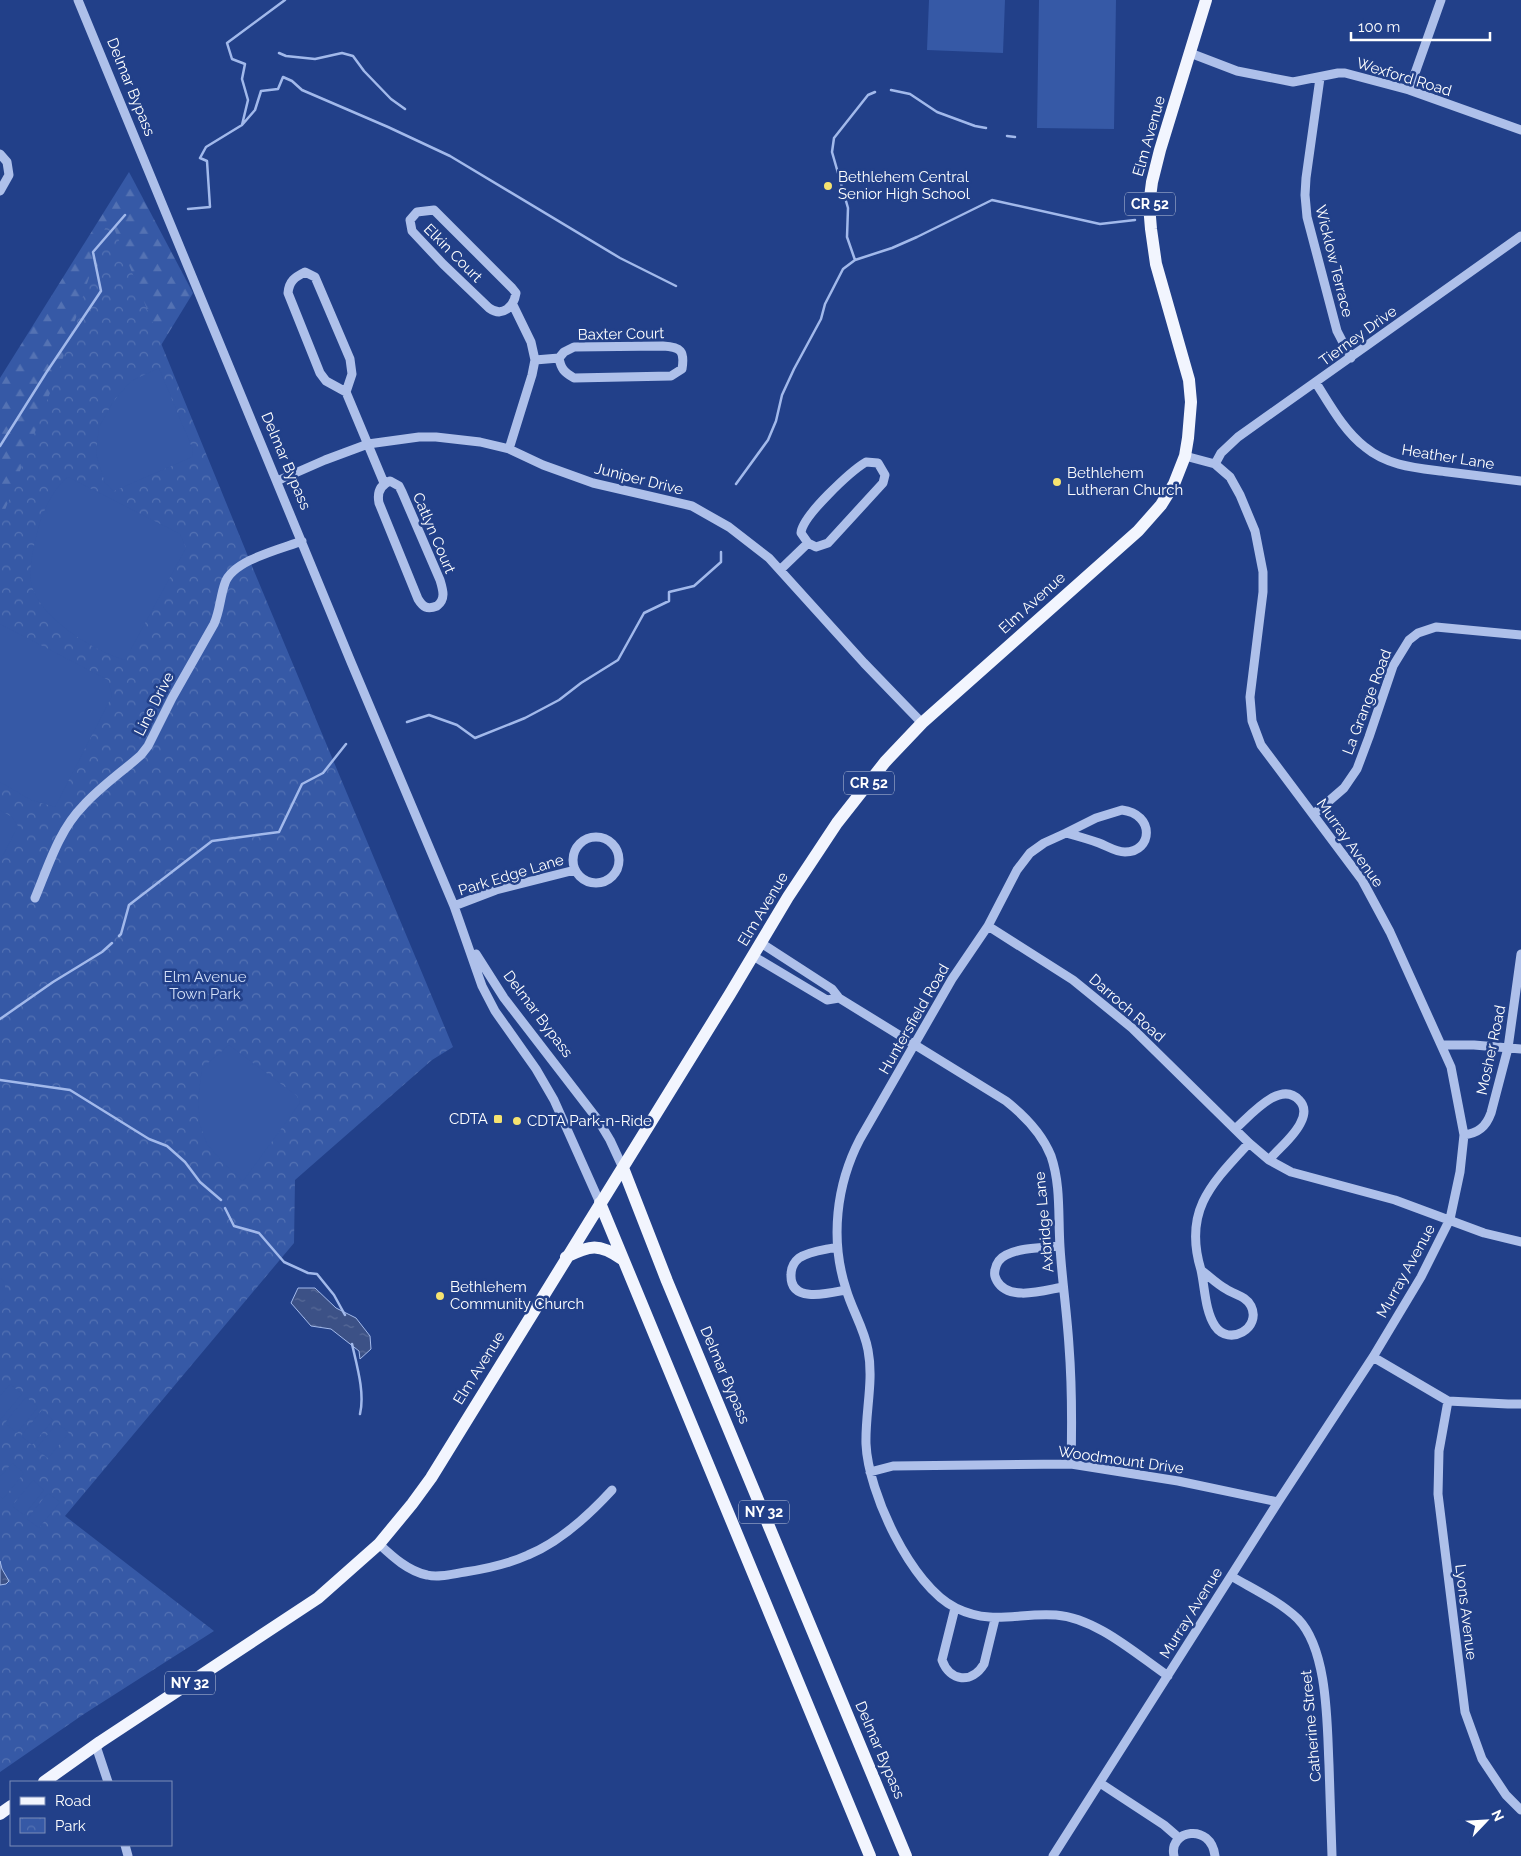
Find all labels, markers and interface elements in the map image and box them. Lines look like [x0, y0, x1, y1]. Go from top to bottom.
scale bar [1351, 10, 1490, 42]
text: 100 m [1358, 18, 1400, 36]
street label: Delmar Bypass [103, 35, 159, 139]
street label: Wexford Road [1354, 54, 1454, 100]
street label: Elm Avenue [1129, 93, 1169, 178]
place label: Bethlehem Central Senior High School [838, 168, 971, 203]
marker: Bethlehem Central Senior High School [822, 180, 834, 192]
road number: CR 52 [1125, 192, 1175, 215]
street label: Wicklow Terrace [1311, 203, 1357, 319]
street label: Elkin Court [420, 220, 486, 286]
street label: Tierney Drive [1316, 302, 1400, 370]
street label: Baxter Court [578, 324, 664, 344]
street label: Delmar Bypass [257, 409, 315, 513]
street label: Heather Lane [1400, 441, 1496, 473]
street label: Juniper Drive [593, 459, 685, 499]
place label: Bethlehem Lutheran Church [1067, 464, 1183, 499]
marker: Bethlehem Lutheran Church [1051, 476, 1063, 488]
street label: Catlyn Court [409, 490, 459, 576]
street label: Elm Avenue [995, 568, 1069, 637]
street label: La Grange Road [1339, 647, 1395, 757]
street label: Line Drive [130, 669, 178, 739]
road number: CR 52 [844, 771, 894, 794]
street label: Murray Avenue [1313, 795, 1387, 891]
street label: Park Edge Lane [456, 850, 566, 900]
street label: Elm Avenue [734, 869, 792, 949]
street label: Huntersfield Road [875, 961, 953, 1077]
street label: Delmar Bypass [499, 967, 577, 1061]
park label: Elm Avenue Town Park [164, 968, 247, 1003]
street label: Darroch Road [1085, 970, 1169, 1046]
street label: Mosher Road [1473, 1003, 1509, 1097]
place label: CDTA [449, 1110, 488, 1128]
place label: CDTA Park-n-Ride [527, 1112, 652, 1130]
marker: CDTA [492, 1113, 504, 1125]
marker: CDTA Park-n-Ride [511, 1115, 523, 1127]
street label: Axbridge Lane [1031, 1171, 1057, 1273]
street label: Murray Avenue [1373, 1221, 1439, 1321]
place label: Bethlehem Community Church [450, 1278, 584, 1313]
marker: Bethlehem Community Church [434, 1290, 446, 1302]
street label: Delmar Bypass [696, 1323, 754, 1427]
street label: Elm Avenue [449, 1328, 509, 1408]
street label: Woodmount Drive [1057, 1442, 1185, 1478]
road number: NY 32 [739, 1500, 789, 1524]
street label: Lyons Avenue [1451, 1563, 1481, 1661]
street label: Murray Avenue [1156, 1564, 1226, 1662]
street label: Catherine Street [1297, 1669, 1325, 1783]
road number: NY 32 [165, 1672, 215, 1695]
street label: Delmar Bypass [851, 1698, 909, 1802]
legend [10, 1781, 172, 1846]
text: Road [55, 1792, 91, 1810]
north arrow [1461, 1796, 1511, 1846]
text: N [1488, 1807, 1507, 1824]
text: Park [55, 1817, 86, 1835]

